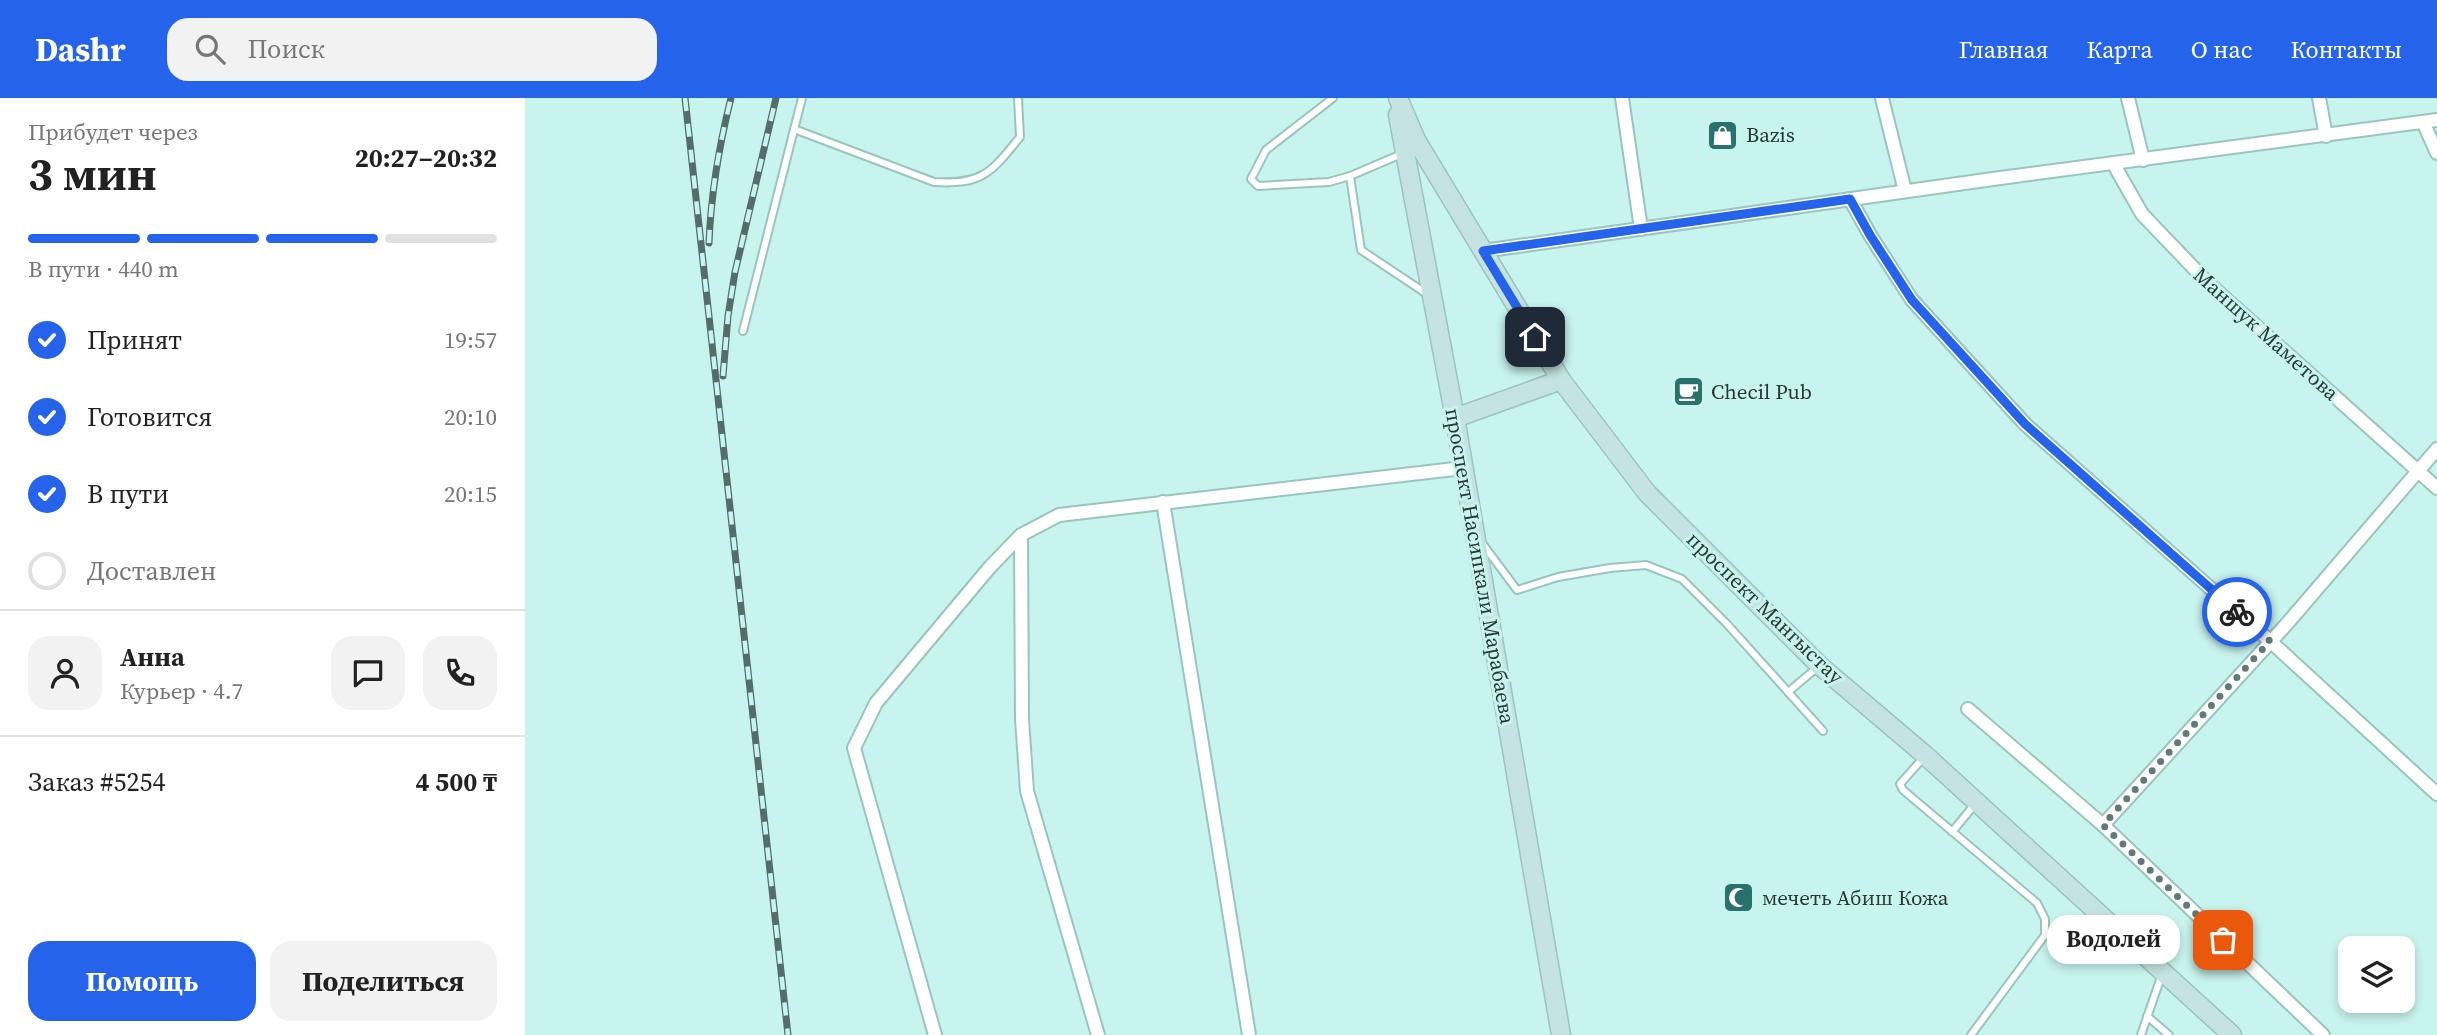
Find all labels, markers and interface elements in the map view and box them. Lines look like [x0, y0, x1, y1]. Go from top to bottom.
search box [167, 18, 657, 81]
text: Dashr [35, 27, 125, 72]
icon: search [191, 30, 229, 68]
text: Поиск [247, 31, 325, 67]
text: Главная [1959, 33, 2048, 66]
text: Карта [2086, 33, 2153, 66]
text: О нас [2191, 33, 2252, 66]
text: Контакты [2290, 33, 2402, 66]
text: Прибудет через [28, 116, 198, 148]
shop icon: Bazis [1706, 118, 1740, 152]
place label: Bazis [1746, 120, 1795, 149]
text: 20:27–20:32 [355, 140, 497, 176]
text: 3 мин [28, 142, 157, 205]
text: В пути · 440 m [28, 253, 179, 285]
street label: Маншук Маметова [2187, 260, 2346, 407]
pin [1505, 307, 1565, 367]
icon: home [1516, 318, 1554, 356]
icon: check [28, 321, 66, 359]
text: Принят [87, 322, 182, 358]
text: 19:57 [444, 324, 497, 356]
cafe icon: Checil Pub [1671, 375, 1705, 409]
place label: Checil Pub [1711, 377, 1812, 406]
icon: check [28, 398, 66, 436]
text: Готовится [87, 399, 212, 435]
text: 20:10 [444, 401, 497, 433]
street label: проспект Насипкали Марабаева [1438, 406, 1523, 726]
icon: check [28, 475, 66, 513]
text: В пути [87, 476, 169, 512]
text: 20:15 [444, 478, 497, 510]
street label: проспект Мангыстау [1681, 525, 1850, 690]
text: Доставлен [87, 553, 216, 589]
courier [2202, 577, 2272, 647]
icon: bike [2218, 593, 2256, 631]
button: person [28, 636, 102, 710]
button: chat [331, 636, 405, 710]
button: phone [423, 636, 497, 710]
text: Анна [120, 639, 185, 675]
text: Курьер · 4.7 [120, 675, 243, 707]
text: Заказ #5254 [28, 764, 166, 800]
text: 4 500 ₸ [415, 764, 497, 800]
mosque icon: мечеть Абиш Кожа [1722, 881, 1756, 915]
place label: мечеть Абиш Кожа [1762, 883, 1949, 912]
pin [2193, 910, 2253, 970]
callout: Водолей [2048, 916, 2181, 964]
icon: bag [2204, 921, 2242, 959]
text: Водолей [2066, 923, 2161, 955]
map controls [2338, 936, 2415, 1013]
button: layers [2338, 936, 2415, 1013]
button: Помощь [28, 941, 256, 1021]
button: Поделиться [270, 941, 497, 1021]

